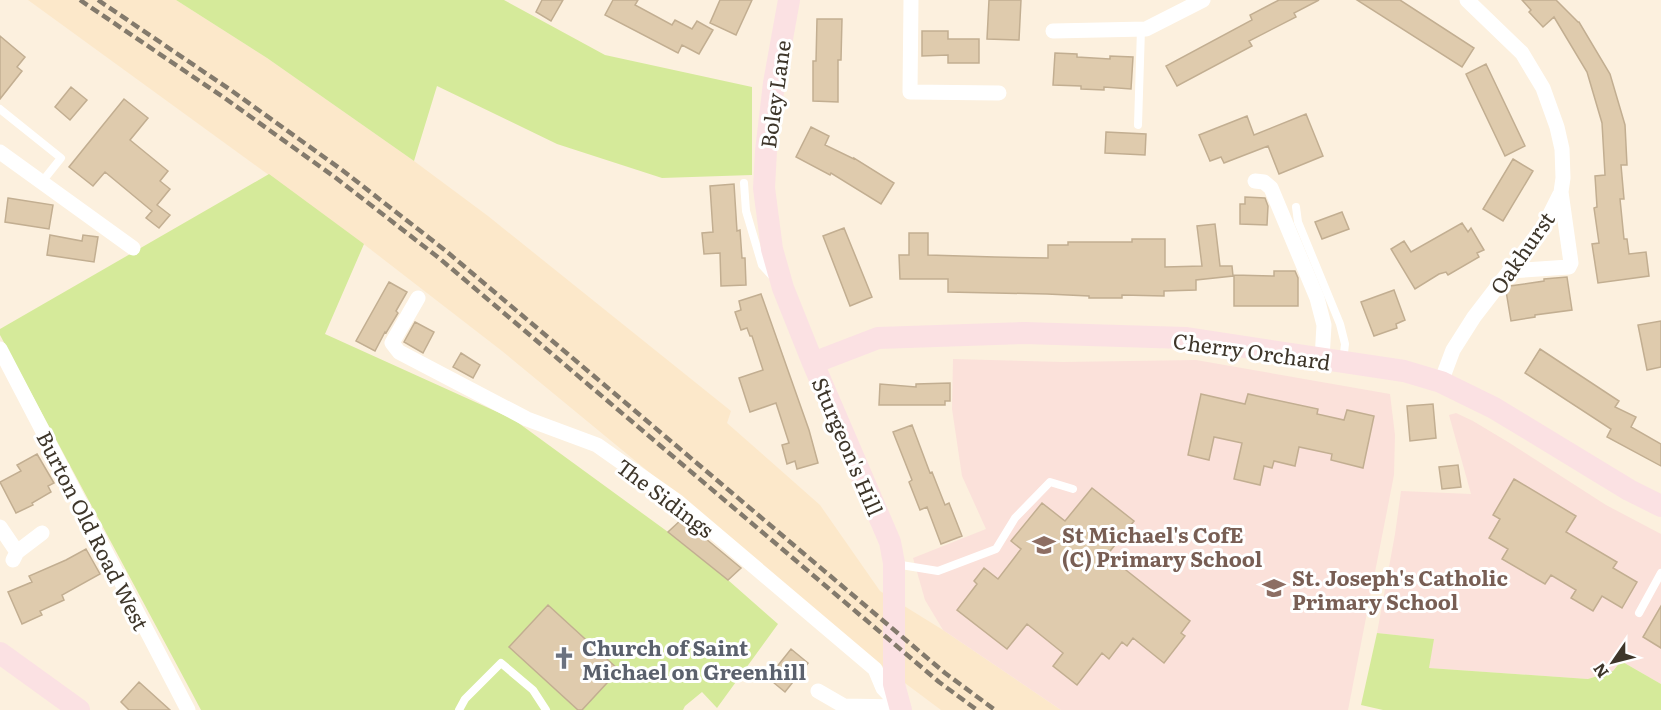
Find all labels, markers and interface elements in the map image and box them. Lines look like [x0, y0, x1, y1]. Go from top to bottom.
street label: Boley Lane [751, 38, 797, 150]
street label: Oakhurst [1481, 204, 1561, 300]
street label: Cherry Orchard [1171, 324, 1333, 376]
street label: Sturgeon's Hill [806, 372, 892, 520]
street label: Burton Old Road West [30, 425, 158, 635]
street label: The Sidings [611, 450, 721, 544]
place label: St Michael's CofE (C) Primary School [1062, 518, 1263, 573]
school or university icon: St Michael's CofE (C) Primary School [1031, 532, 1057, 558]
place label: St. Joseph's Catholic Primary School [1292, 561, 1508, 616]
school or university icon: St. Joseph's Catholic Primary School [1261, 575, 1287, 601]
place label: Church of Saint Michael on Greenhill [582, 631, 806, 686]
north arrow [1583, 632, 1643, 692]
church icon: Church of Saint Michael on Greenhill [551, 645, 577, 671]
text: N [1586, 659, 1614, 684]

